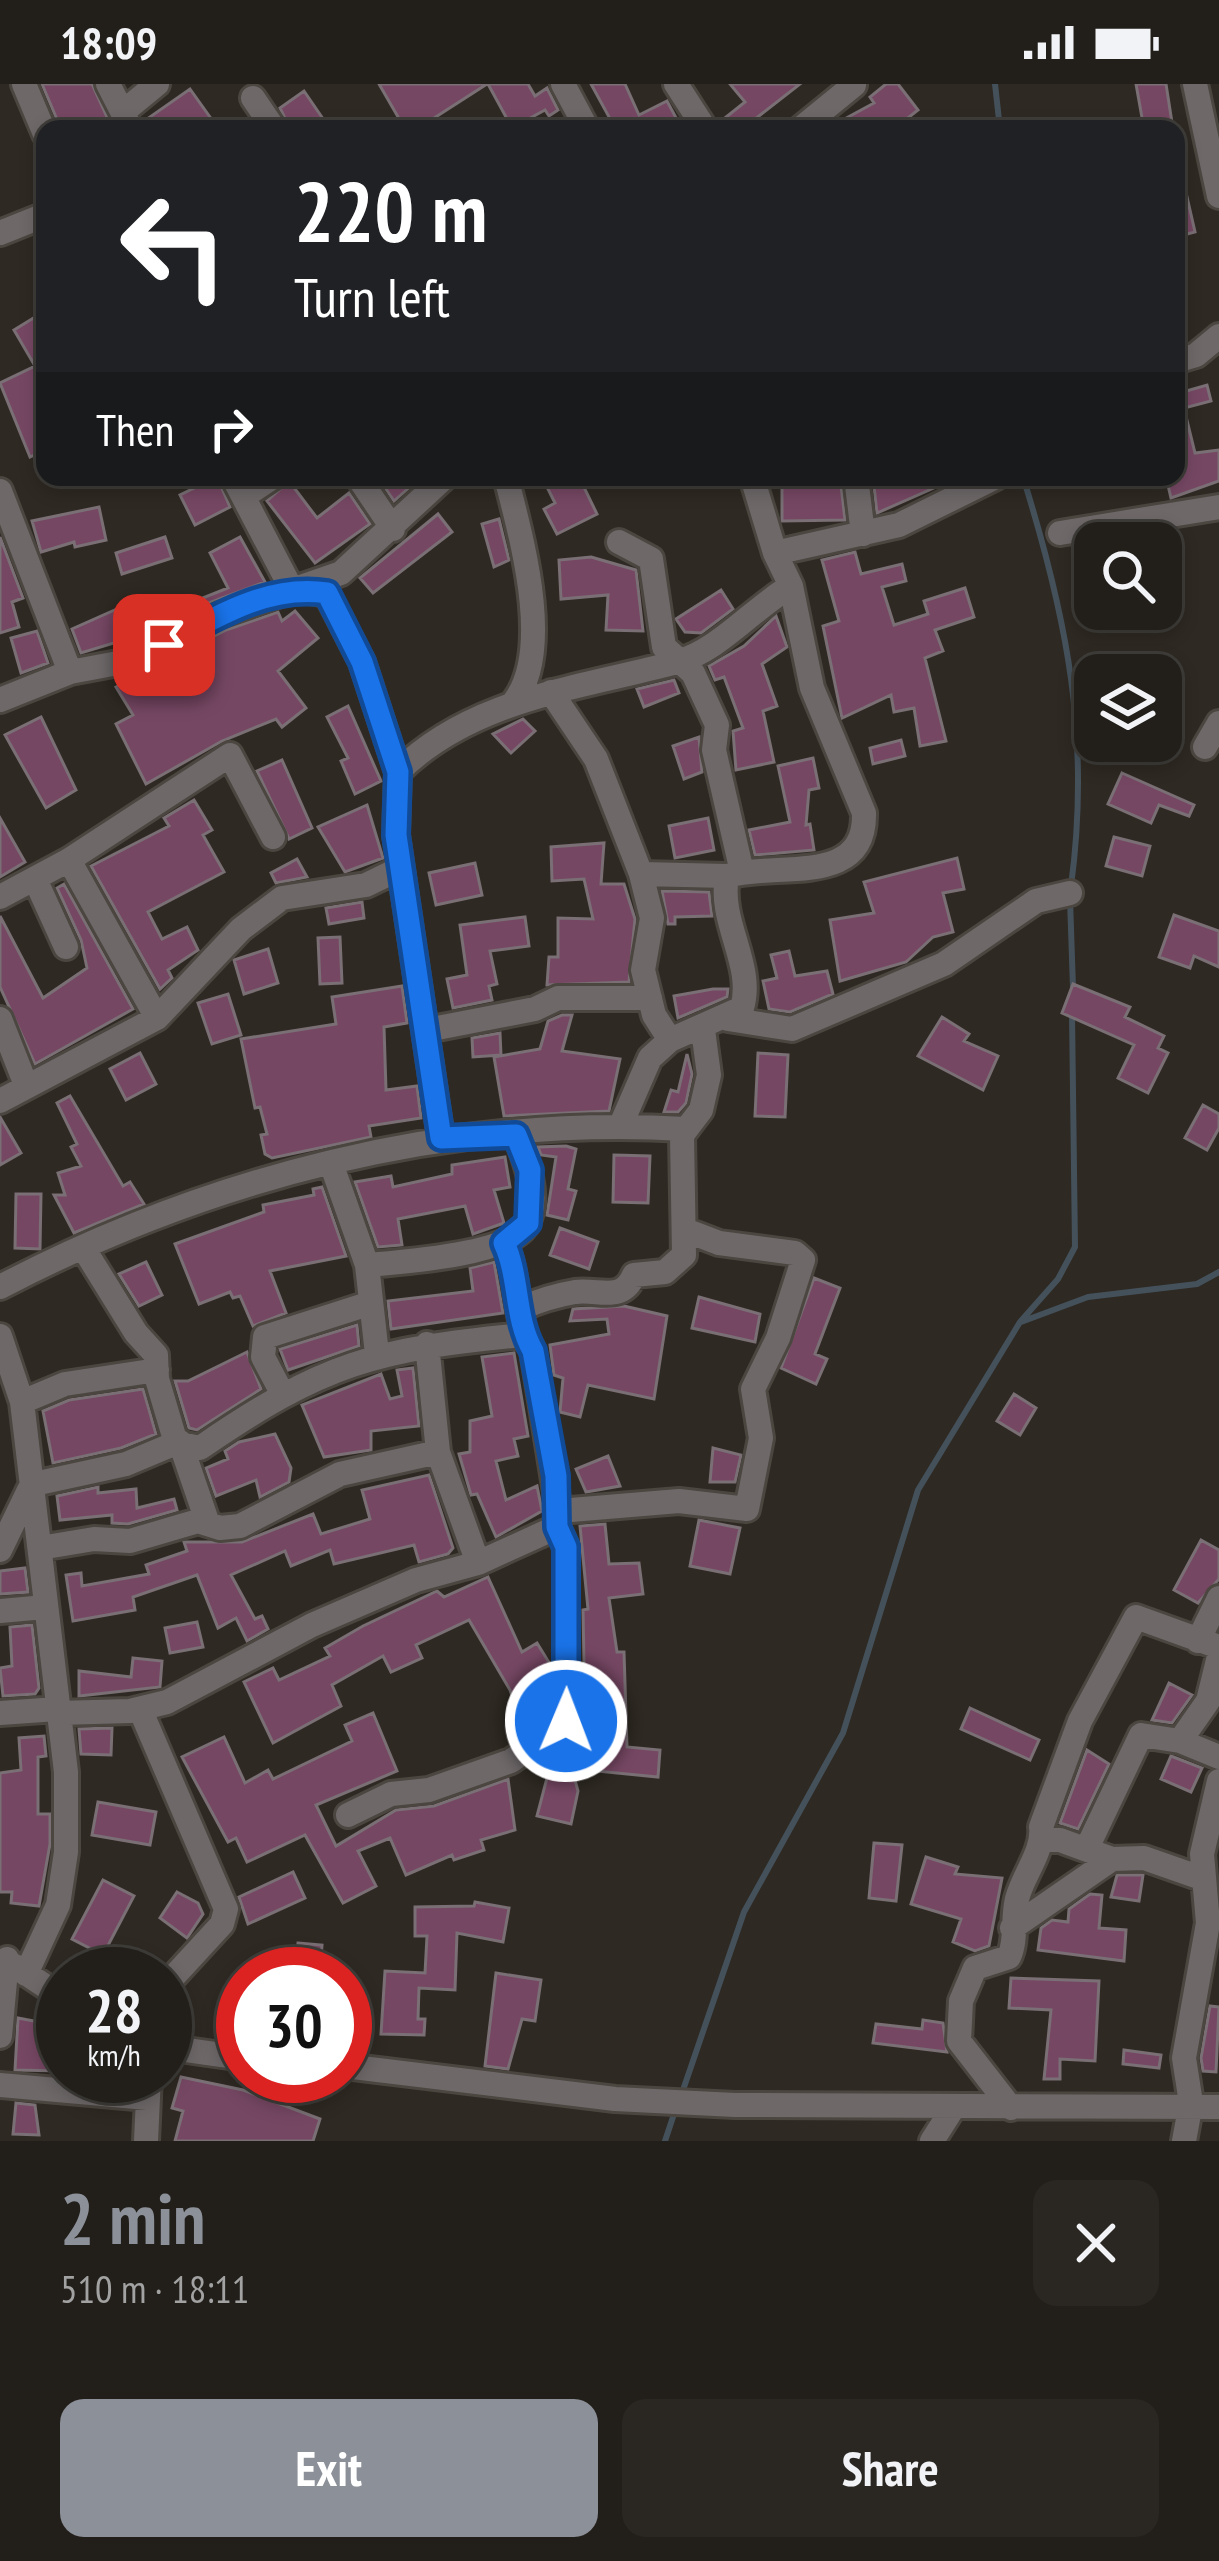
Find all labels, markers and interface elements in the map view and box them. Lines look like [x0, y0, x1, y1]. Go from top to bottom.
text: 18:09 [60, 13, 157, 71]
text: 220 m [294, 156, 487, 265]
icon: left [96, 168, 252, 324]
text: Turn left [294, 262, 450, 332]
icon: right [198, 396, 264, 462]
text: Then [96, 400, 174, 458]
map controls [1074, 522, 1182, 762]
button: search [1074, 522, 1182, 630]
pin [113, 594, 215, 696]
icon: arrive [131, 612, 197, 678]
button: layers [1074, 654, 1182, 762]
position arrow [503, 1658, 629, 1784]
speed limit sign: 30 [216, 1947, 372, 2103]
text: 28 [85, 1971, 143, 2049]
text: km/h [87, 2035, 141, 2074]
text: 2 min [60, 2171, 205, 2264]
button: close [1033, 2180, 1159, 2306]
text: 510 m · 18:11 [60, 2263, 249, 2314]
button: Exit [60, 2399, 598, 2537]
button: Share [622, 2399, 1159, 2537]

